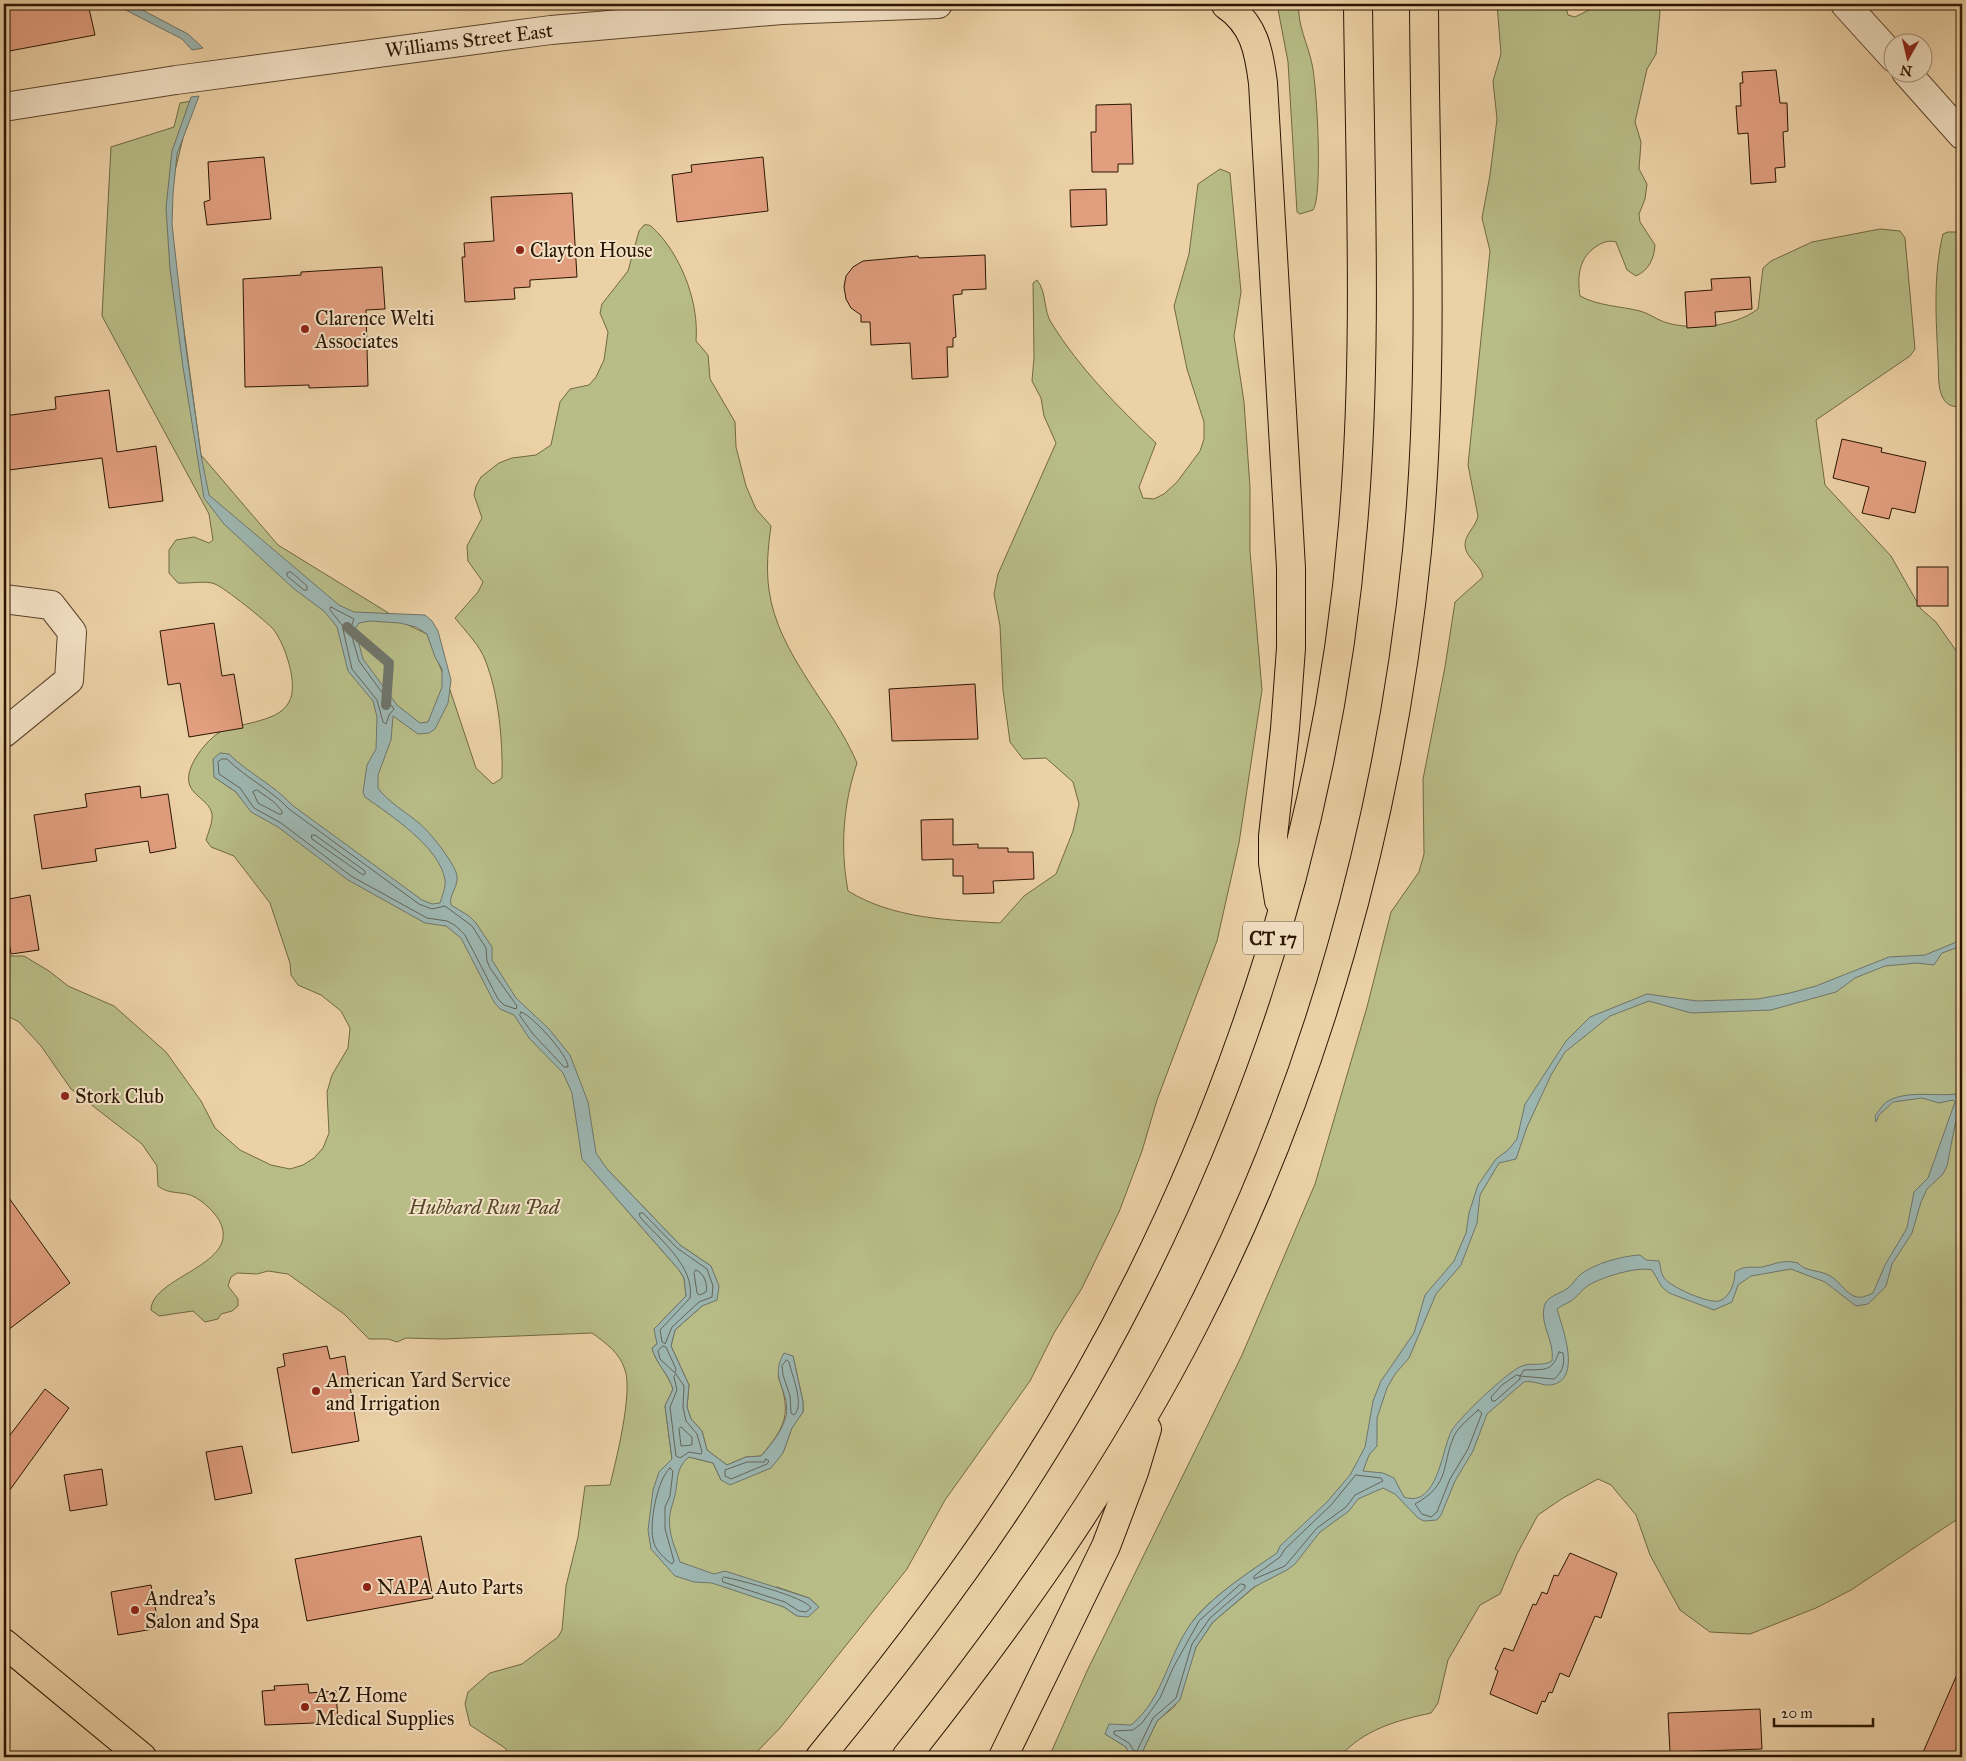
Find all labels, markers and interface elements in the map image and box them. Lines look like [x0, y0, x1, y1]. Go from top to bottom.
street label: Williams Street East [384, 18, 554, 62]
north arrow [1884, 32, 1934, 82]
text: N [1899, 61, 1913, 80]
place label: Clayton House [530, 238, 653, 262]
marker: Clayton House [514, 244, 526, 256]
place label: Clarence Welti Associates [314, 306, 435, 353]
marker: Clarence Welti Associates [299, 323, 311, 335]
road number: CT 17 [1243, 921, 1303, 954]
place label: Stork Club [75, 1084, 164, 1108]
marker: Stork Club [59, 1090, 71, 1102]
park label: Hubbard Run Pad [408, 1195, 561, 1219]
place label: American Yard Service and Irrigation [325, 1368, 511, 1416]
marker: American Yard Service and Irrigation [310, 1385, 322, 1397]
place label: NAPA Auto Parts [377, 1575, 523, 1599]
marker: NAPA Auto Parts [361, 1581, 373, 1593]
place label: Andrea's Salon and Spa [144, 1586, 260, 1633]
marker: Andrea's Salon and Spa [129, 1604, 141, 1616]
place label: A2Z Home Medical Supplies [314, 1683, 454, 1730]
scale bar [1774, 1696, 1872, 1728]
marker: A2Z Home Medical Supplies [299, 1701, 311, 1713]
text: 20 m [1781, 1704, 1813, 1722]

